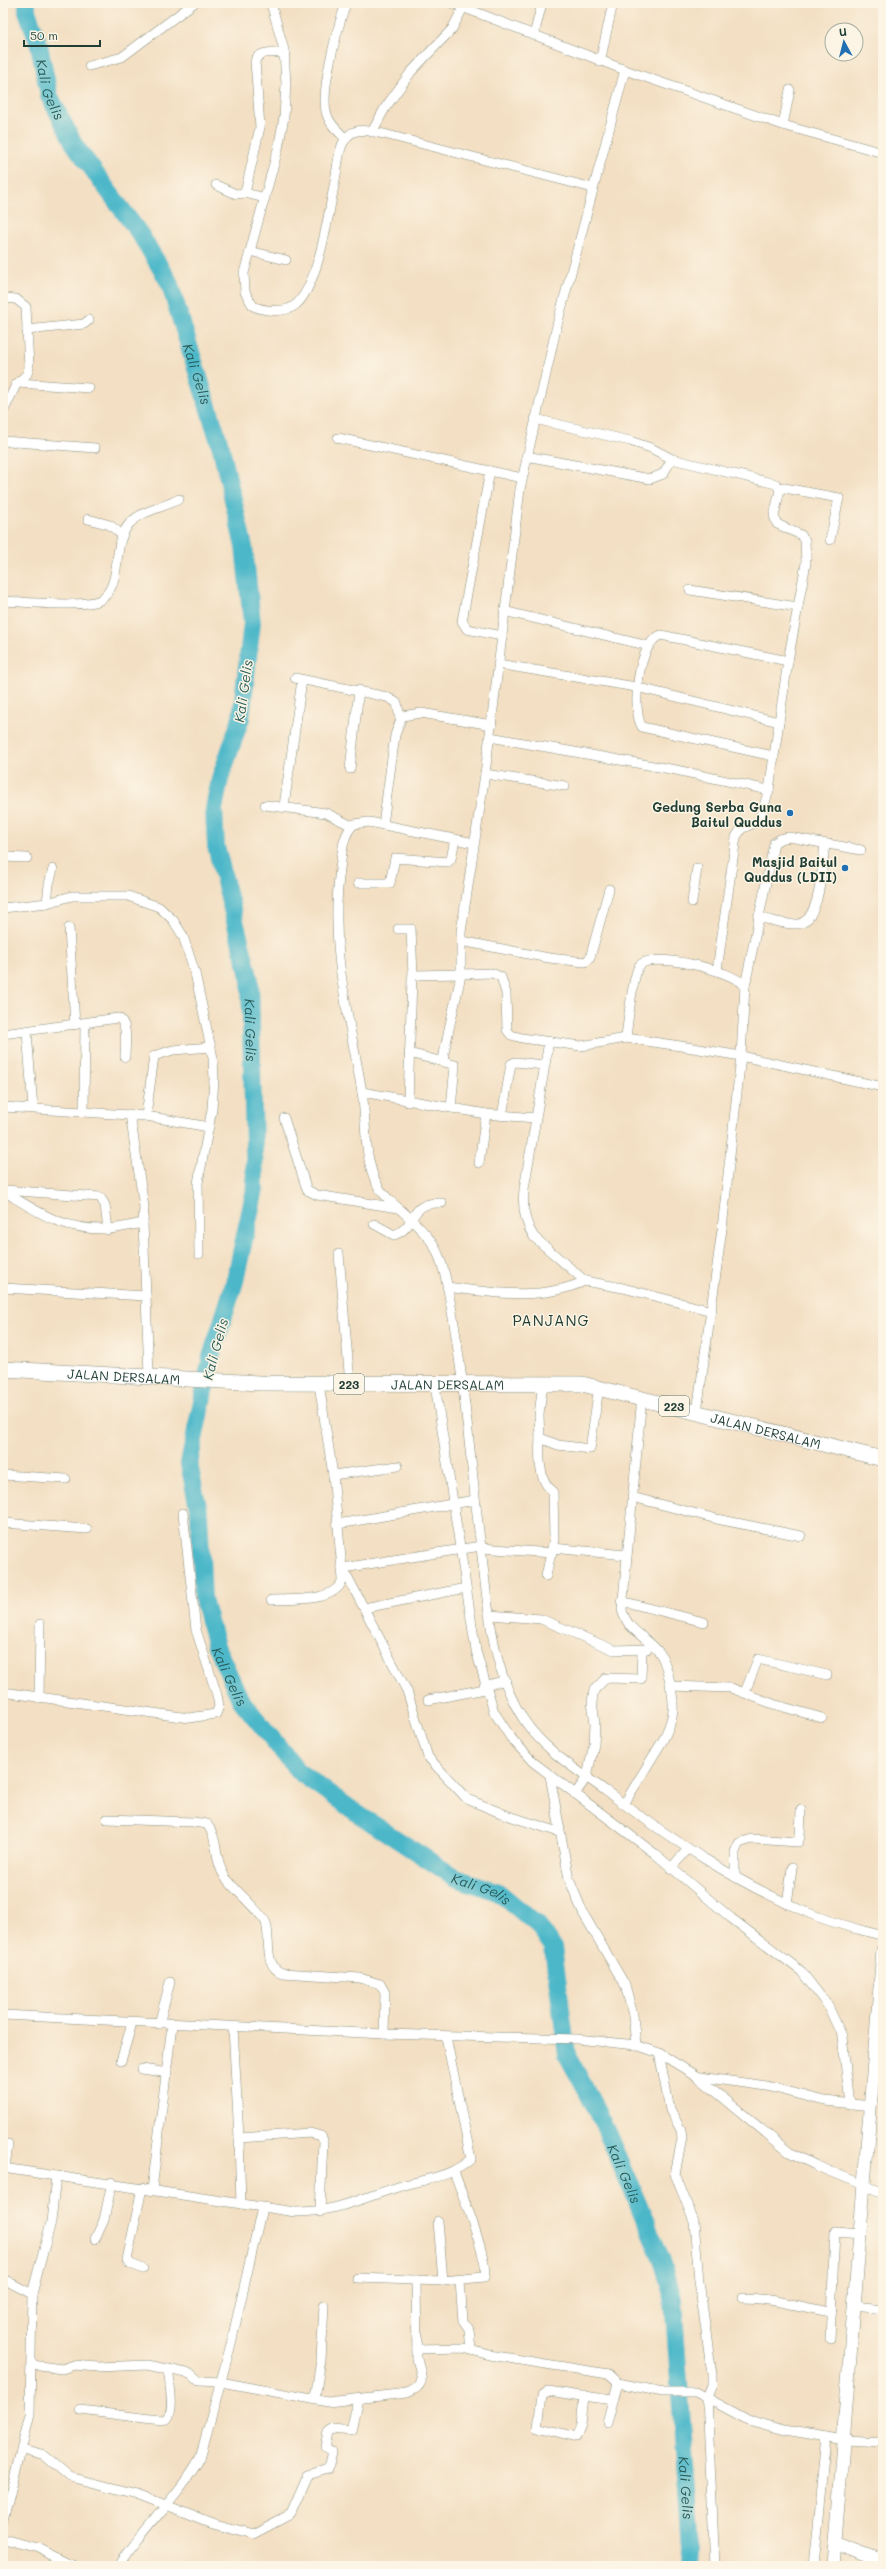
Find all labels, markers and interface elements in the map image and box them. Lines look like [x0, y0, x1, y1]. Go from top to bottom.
scale bar [24, 22, 100, 48]
north arrow [824, 22, 864, 62]
text: U [838, 24, 847, 39]
text: 50 m [30, 27, 58, 43]
water label: Kali Gelis [32, 57, 70, 123]
water label: Kali Gelis [179, 341, 216, 407]
water label: Kali Gelis [229, 658, 257, 724]
place label: Gedung Serba Guna Baitul Quddus [652, 798, 782, 830]
marker: Gedung Serba Guna Baitul Quddus [785, 808, 795, 818]
place label: Masjid Baitul Quddus (LDII) [744, 853, 837, 885]
marker: Masjid Baitul Quddus (LDII) [840, 863, 850, 873]
water label: Kali Gelis [241, 998, 261, 1062]
district label: PANJANG [512, 1310, 590, 1330]
water label: Kali Gelis [198, 1316, 232, 1382]
street label: JALAN DERSALAM [67, 1364, 181, 1387]
road number: 223 [334, 1374, 364, 1394]
street label: JALAN DERSALAM [391, 1375, 504, 1392]
road number: 223 [659, 1396, 689, 1416]
street label: JALAN DERSALAM [709, 1408, 823, 1452]
water label: Kali Gelis [208, 1644, 252, 1710]
water label: Kali Gelis [449, 1868, 516, 1909]
water label: Kali Gelis [604, 2141, 646, 2206]
water label: Kali Gelis [675, 2456, 698, 2520]

